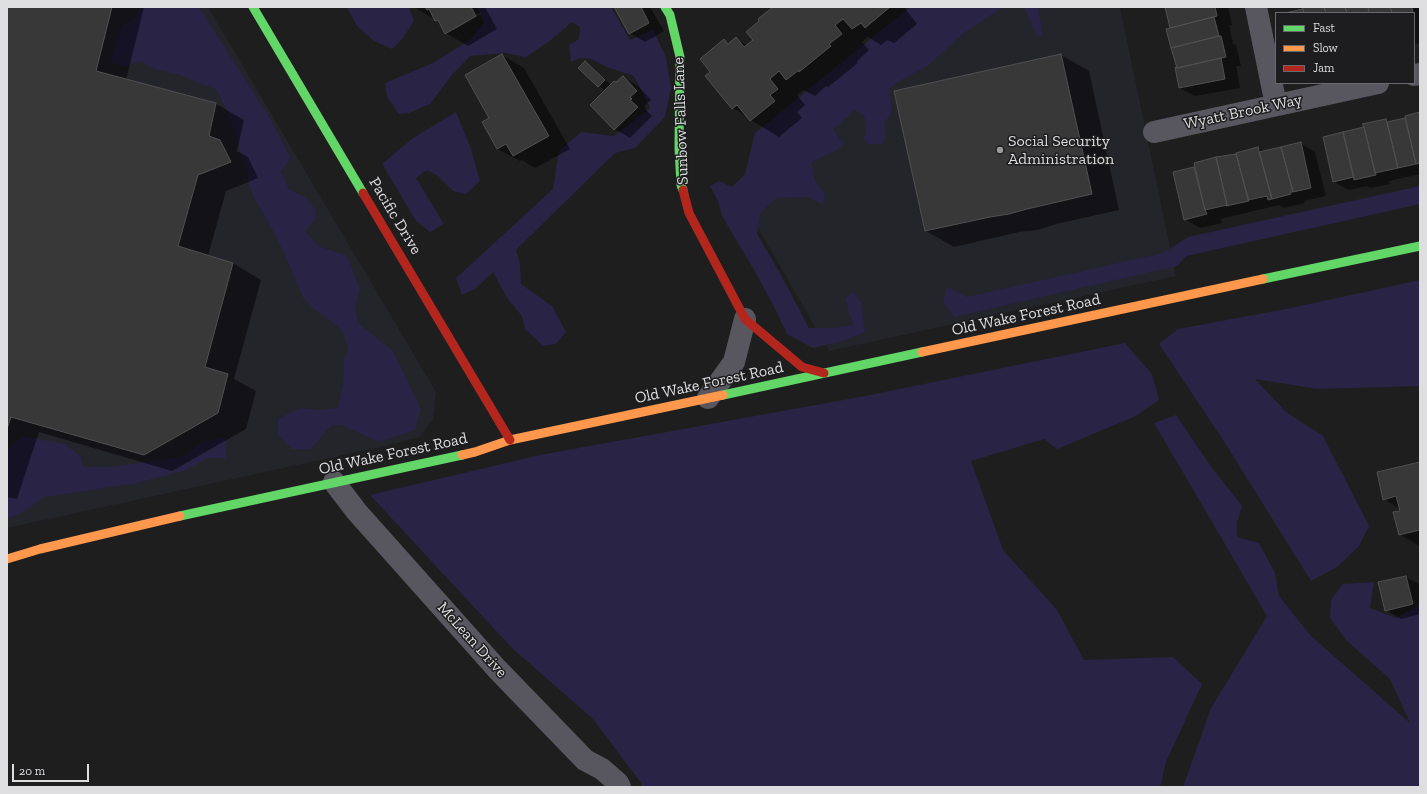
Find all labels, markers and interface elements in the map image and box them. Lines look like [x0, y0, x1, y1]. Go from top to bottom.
legend [1275, 12, 1415, 84]
text: Fast [1313, 21, 1335, 35]
text: Slow [1313, 41, 1338, 55]
street label: Sunbow Falls Lane [669, 57, 693, 185]
text: Jam [1313, 61, 1334, 75]
street label: Wyatt Brook Way [1182, 90, 1304, 134]
place label: Social Security Administration [1008, 131, 1114, 169]
marker: Social Security Administration [995, 145, 1005, 155]
street label: Pacific Drive [365, 174, 425, 258]
street label: Old Wake Forest Road [950, 290, 1102, 340]
street label: Old Wake Forest Road [633, 358, 785, 408]
street label: Old Wake Forest Road [317, 429, 469, 479]
street label: McLean Drive [433, 598, 511, 682]
scale bar [14, 756, 91, 782]
text: 20 m [19, 764, 45, 778]

